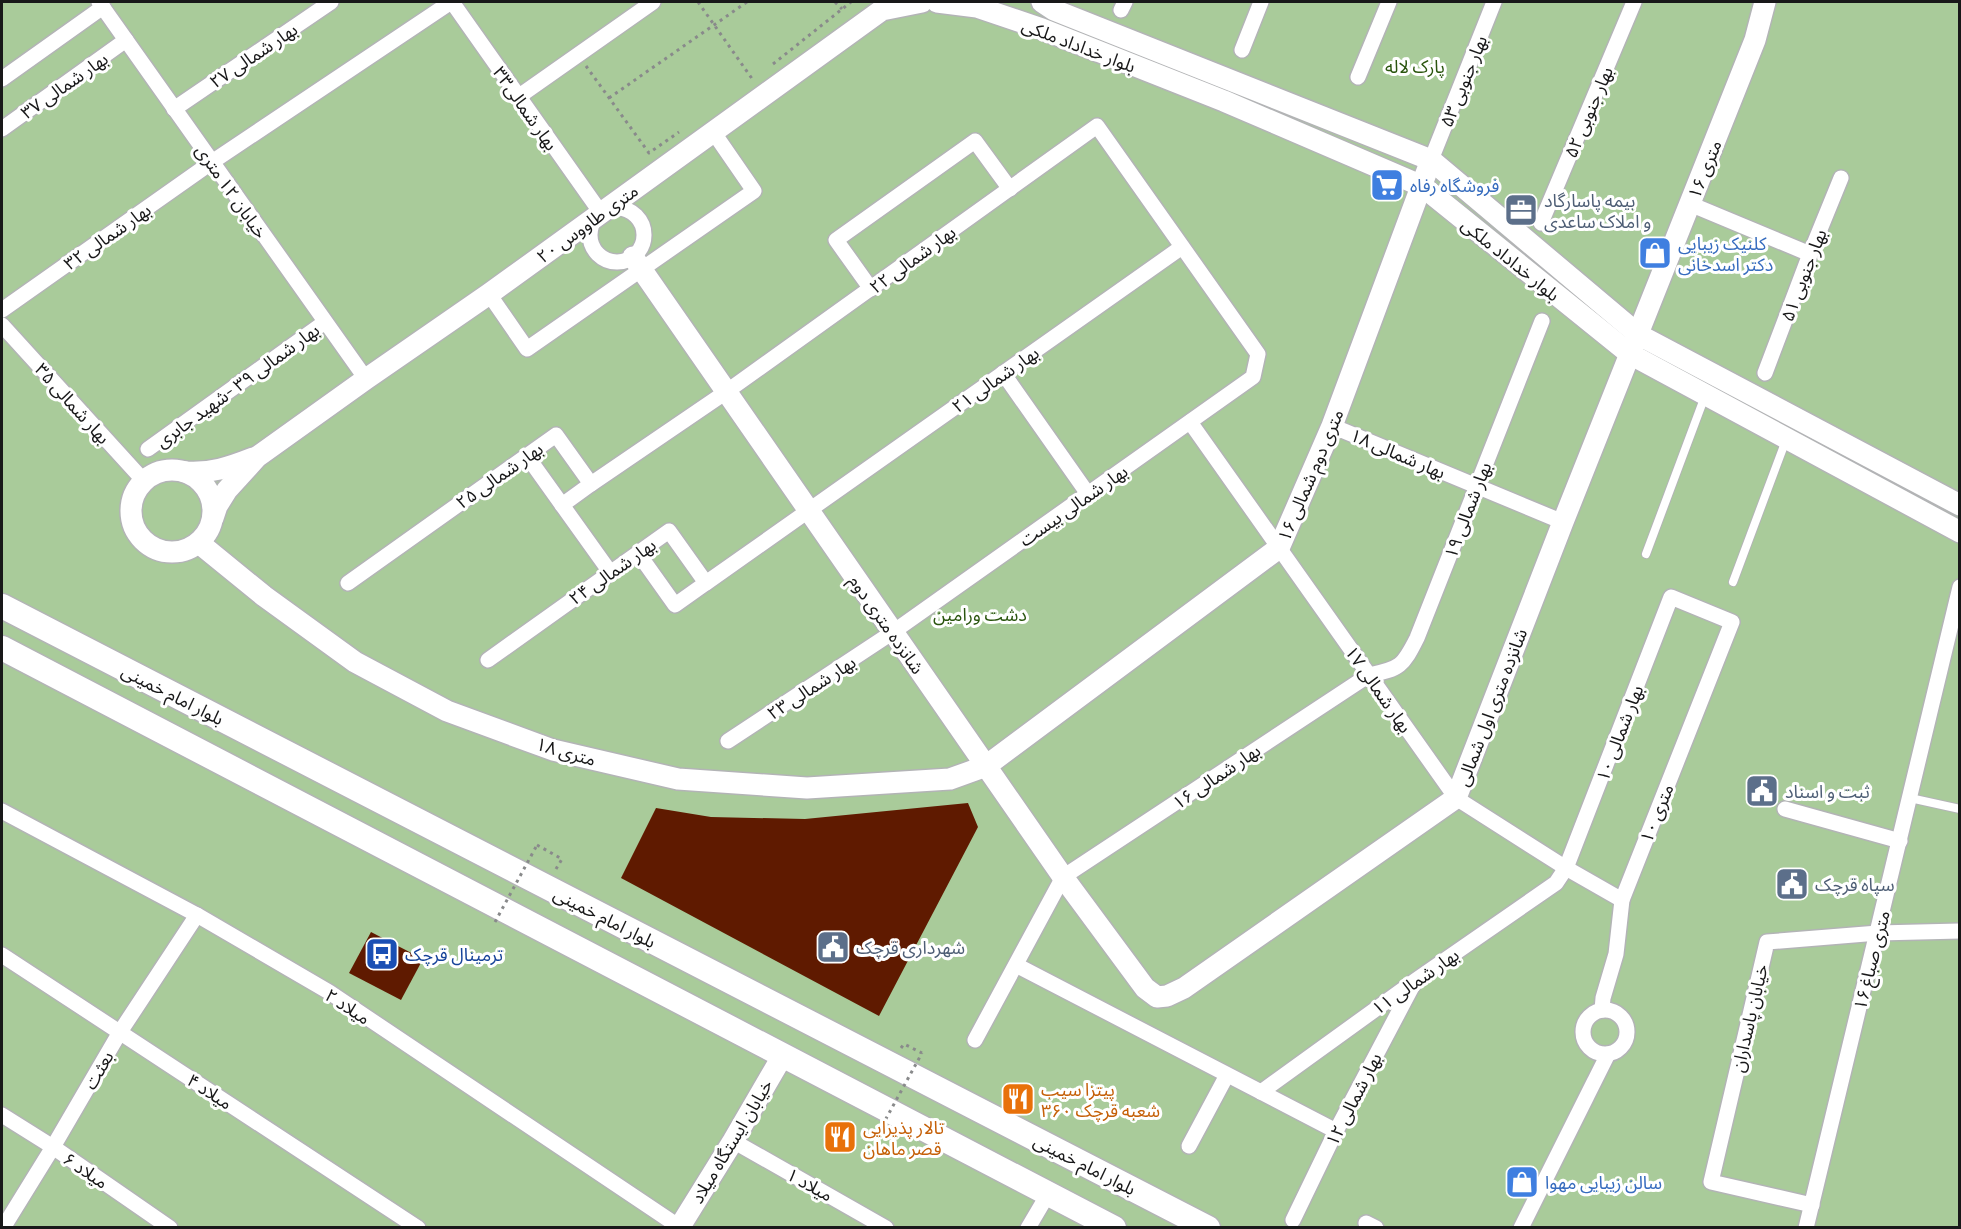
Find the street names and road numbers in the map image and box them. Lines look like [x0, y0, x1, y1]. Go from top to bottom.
street label: بلوار خداداد ملکی [1019, 12, 1139, 78]
street label: بهار شمالی ۲۷ [204, 17, 302, 93]
street label: بهار جنوبی ۵۳ [1434, 32, 1492, 130]
street label: بهار شمالی ۳۷ [16, 46, 112, 124]
street label: بهار شمالی۳۳ [488, 61, 564, 155]
street label: بهار جنوبی ۵۲ [1558, 63, 1618, 161]
street label: ۱۶ متری [1681, 136, 1727, 202]
street label: خیابان ۱۲ متری [191, 139, 273, 243]
street label: ۲۰ متری طاووس [531, 178, 643, 268]
street label: بهار شمالی ۳۲ [59, 197, 155, 275]
street label: بلوار خداداد ملکی [1457, 212, 1565, 306]
street label: بهار شمالی ۲۲ [864, 220, 960, 298]
street label: بهار جنوبی ۵۱ [1774, 225, 1832, 325]
street label: بهار شمالی ۳۹ -شهید جابری [150, 317, 324, 453]
street label: بهار شمالی ۲۱ [947, 340, 1043, 418]
street label: بهار شمالی ۳۵ [30, 357, 116, 449]
street label: ۱۶ متری دوم شمالی [1271, 405, 1351, 546]
street label: بهار شمالی ۱۸ [1347, 422, 1449, 484]
street label: بهار شمالی ۲۵ [451, 436, 547, 514]
street label: بهار شمالی ۱۹ [1438, 458, 1496, 562]
street label: بهار شمالی بیست [1014, 459, 1132, 551]
street label: بهار شمالی ۲۴ [564, 532, 660, 610]
street label: شانزده متری دوم [841, 570, 930, 680]
street label: شانزده متری اول شمالی [1450, 625, 1532, 789]
street label: بهار شمالی ۱۷ [1340, 641, 1418, 737]
street label: بهار شمالی ۲۳ [762, 649, 860, 725]
street label: بلوار امام خمینی [116, 658, 228, 733]
street label: بهار شمالی ۱۰ [1590, 681, 1648, 785]
street label: ۱۸ متری [533, 731, 599, 771]
street label: بهار شمالی ۱۶ [1167, 738, 1265, 814]
street label: ۱۰ متری [1633, 780, 1679, 846]
street label: بلوار امام خمینی [548, 881, 660, 956]
street label: ۱۶ متری صباغ [1847, 908, 1898, 1013]
street label: بهار شمالی ۱۱ [1367, 942, 1463, 1020]
street label: خیابان پاسداران [1725, 962, 1773, 1074]
street label: میلاد ۲ [321, 982, 375, 1030]
street label: بعثت [77, 1046, 119, 1094]
street label: بهار شمالی ۱۲ [1319, 1048, 1387, 1150]
street label: میلاد ۴ [183, 1067, 237, 1115]
street label: خیابان ایستگاه میلاد [684, 1074, 778, 1208]
street label: بلوار امام خمینی [1028, 1128, 1140, 1203]
street label: میلاد ۶ [59, 1146, 113, 1194]
street label: میلاد ۱ [783, 1162, 837, 1206]

